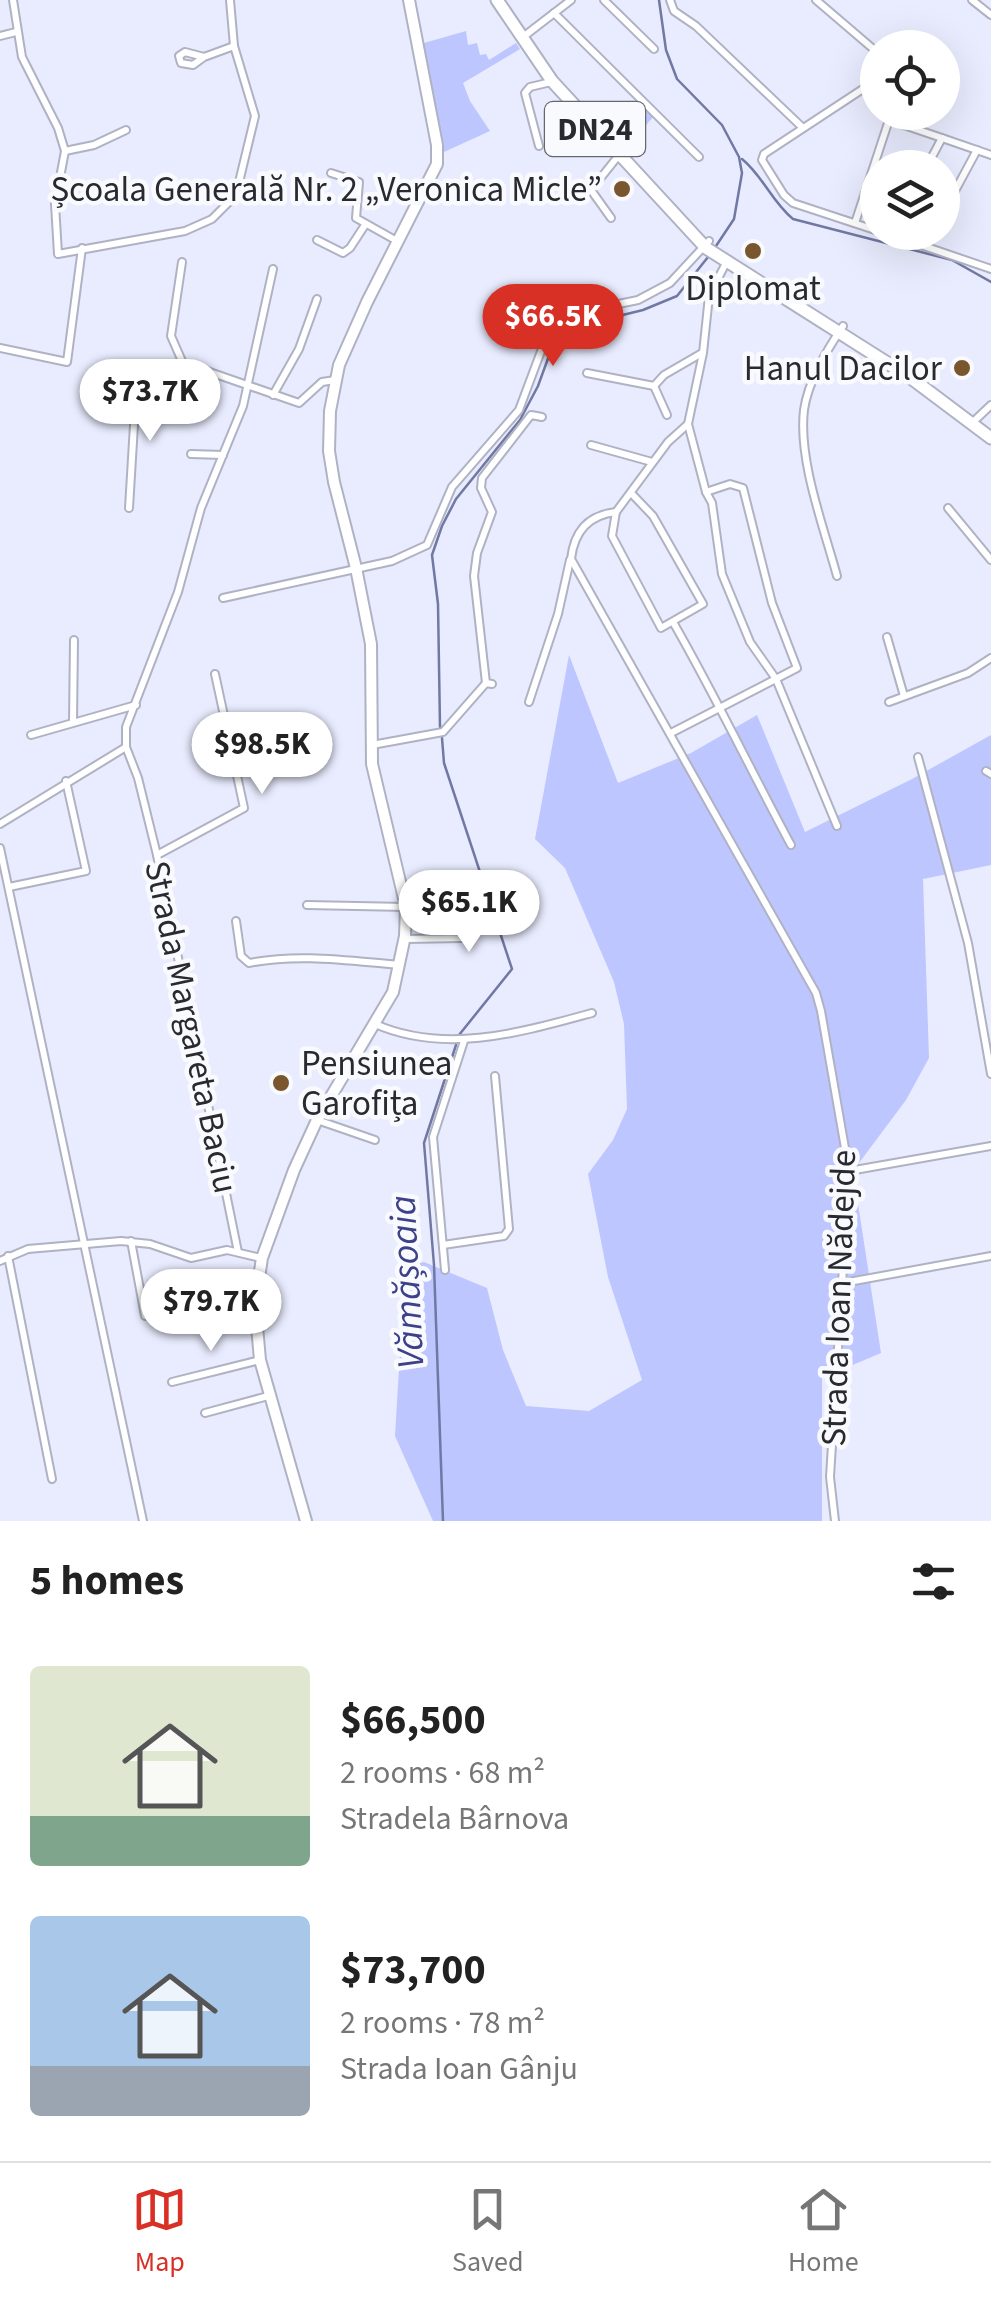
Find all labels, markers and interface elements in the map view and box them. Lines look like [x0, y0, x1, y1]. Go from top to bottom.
map controls [860, 30, 960, 250]
button: locate [860, 30, 960, 130]
road number: DN24 [545, 102, 645, 156]
button: layers [860, 150, 960, 250]
place label: Școala Generală Nr. 2 „Veronica Micle” [50, 165, 602, 215]
marker: Școala Generală Nr. 2 „Veronica Micle” [611, 178, 633, 200]
marker: Diplomat [742, 240, 764, 262]
place label: Diplomat [685, 264, 821, 314]
pin: $66.5K [472, 284, 634, 369]
text: $66.5K [505, 293, 601, 339]
place label: Hanul Dacilor [744, 344, 943, 394]
marker: Hanul Dacilor [951, 357, 973, 379]
pin: $73.7K [69, 359, 231, 444]
text: $73.7K [102, 368, 198, 414]
pin: $98.5K [181, 712, 343, 797]
text: $98.5K [214, 721, 310, 767]
street label: Strada Margareta Baciu [131, 856, 251, 1198]
pin: $65.1K [388, 870, 550, 955]
text: $65.1K [421, 879, 517, 925]
place label: Pensiunea Garofița [301, 1039, 452, 1129]
marker: Pensiunea Garofița [270, 1072, 292, 1094]
street label: Strada Ioan Nădejde [809, 1149, 869, 1447]
water label: Vămășoaia [375, 1194, 439, 1370]
pin: $79.7K [130, 1269, 292, 1354]
text: $79.7K [163, 1278, 259, 1324]
text: 5 homes [30, 1551, 184, 1611]
icon: filters [906, 1554, 961, 1609]
text: $66,500 [340, 1690, 486, 1750]
icon: home [110, 1706, 230, 1826]
text: 2 rooms · 68 m² [340, 1750, 545, 1796]
text: Stradela Bârnova [340, 1796, 569, 1842]
text: $73,700 [340, 1940, 486, 2000]
icon: home [110, 1956, 230, 2076]
text: 2 rooms · 78 m² [340, 2000, 545, 2046]
text: Strada Ioan Gânju [340, 2046, 578, 2092]
tab: Map [132, 2182, 187, 2282]
tab: Saved [452, 2182, 523, 2282]
tab: Home [788, 2182, 859, 2282]

